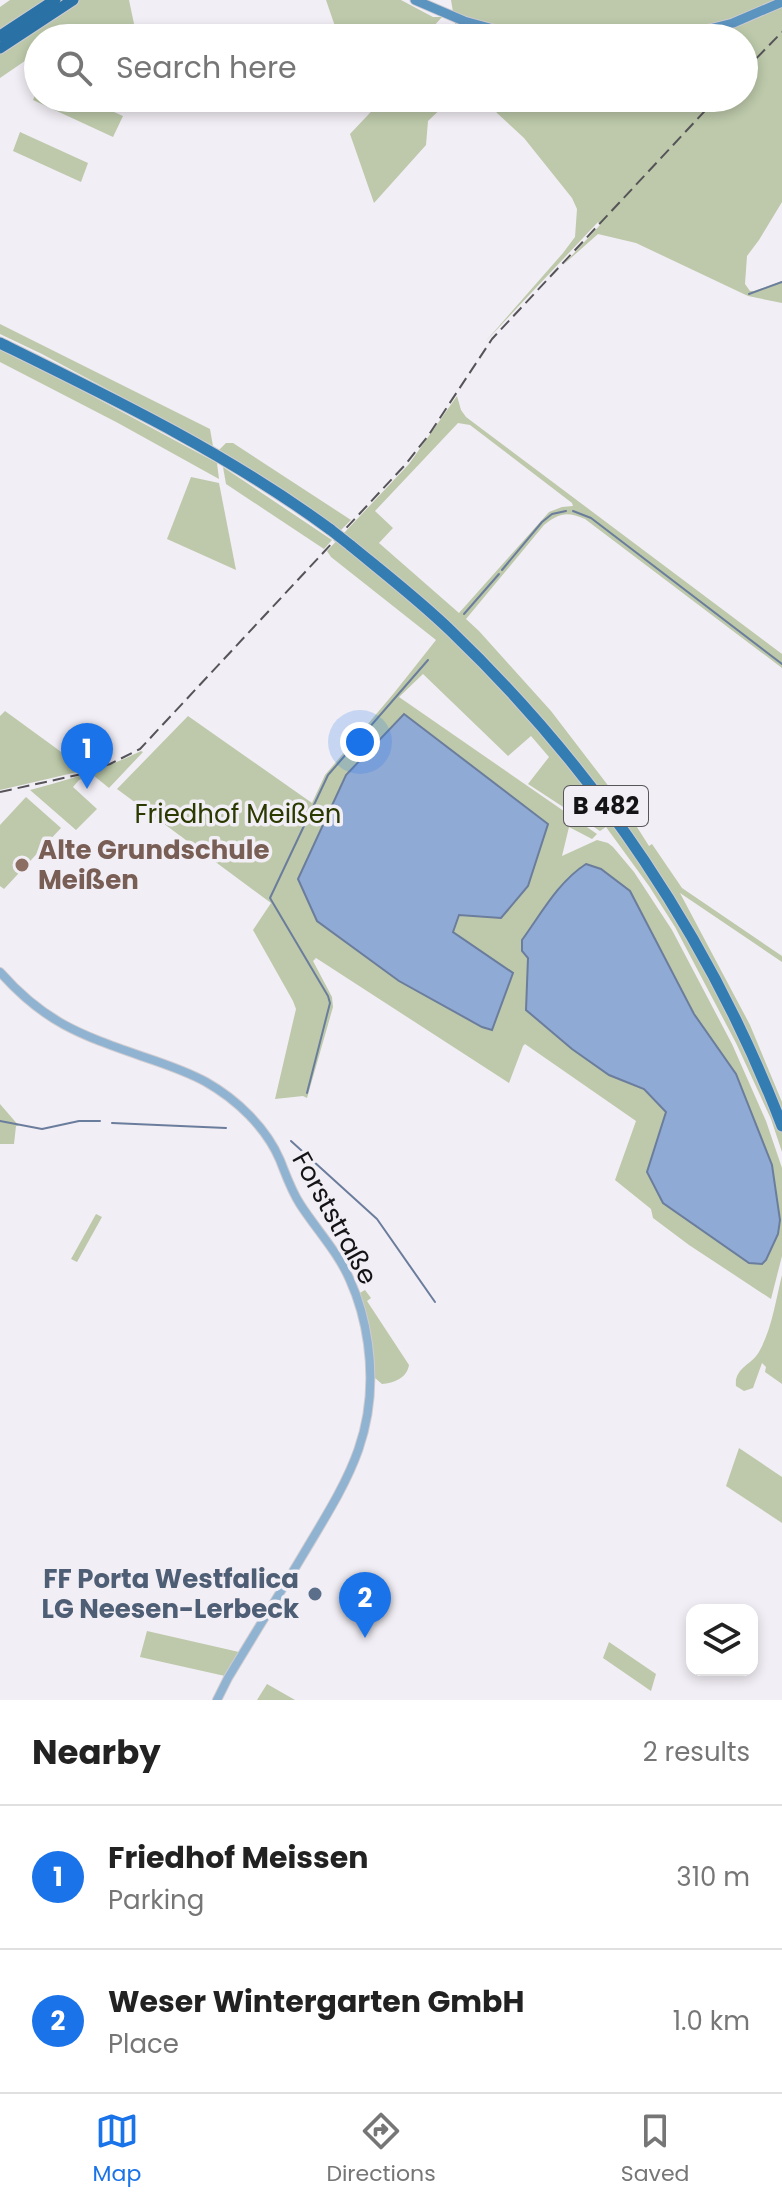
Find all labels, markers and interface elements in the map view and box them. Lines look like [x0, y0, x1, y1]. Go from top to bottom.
search box [24, 24, 758, 112]
icon: search [52, 46, 96, 90]
text: Search here [116, 46, 297, 89]
your location [340, 722, 380, 762]
pin: 1 [61, 723, 113, 789]
road number: B 482 [564, 786, 648, 826]
park label: Friedhof Meißen [134, 796, 342, 832]
place label: Alte Grundschule Meißen [38, 832, 270, 898]
marker: Alte Grundschule Meißen [13, 856, 31, 874]
street label: Forststraße [284, 1145, 386, 1291]
place label: FF Porta Westfalica LG Neesen-Lerbeck [42, 1561, 299, 1627]
pin: 2 [339, 1572, 391, 1638]
marker: FF Porta Westfalica LG Neesen-Lerbeck [306, 1585, 324, 1603]
map controls [686, 1604, 758, 1676]
button: layers [686, 1604, 758, 1676]
text: Nearby [32, 1728, 161, 1776]
text: 2 results [643, 1734, 750, 1770]
text: Friedhof Meissen [108, 1836, 369, 1879]
text: 1 [53, 1859, 63, 1895]
text: 310 m [676, 1859, 750, 1895]
text: Parking [108, 1882, 204, 1918]
text: Weser Wintergarten GmbH [108, 1980, 524, 2023]
text: 2 [51, 2003, 65, 2039]
text: 1.0 km [673, 2003, 750, 2039]
text: Place [108, 2026, 179, 2062]
tab: Map [93, 2109, 141, 2190]
tab: Directions [326, 2109, 436, 2190]
tab: Saved [621, 2109, 689, 2190]

